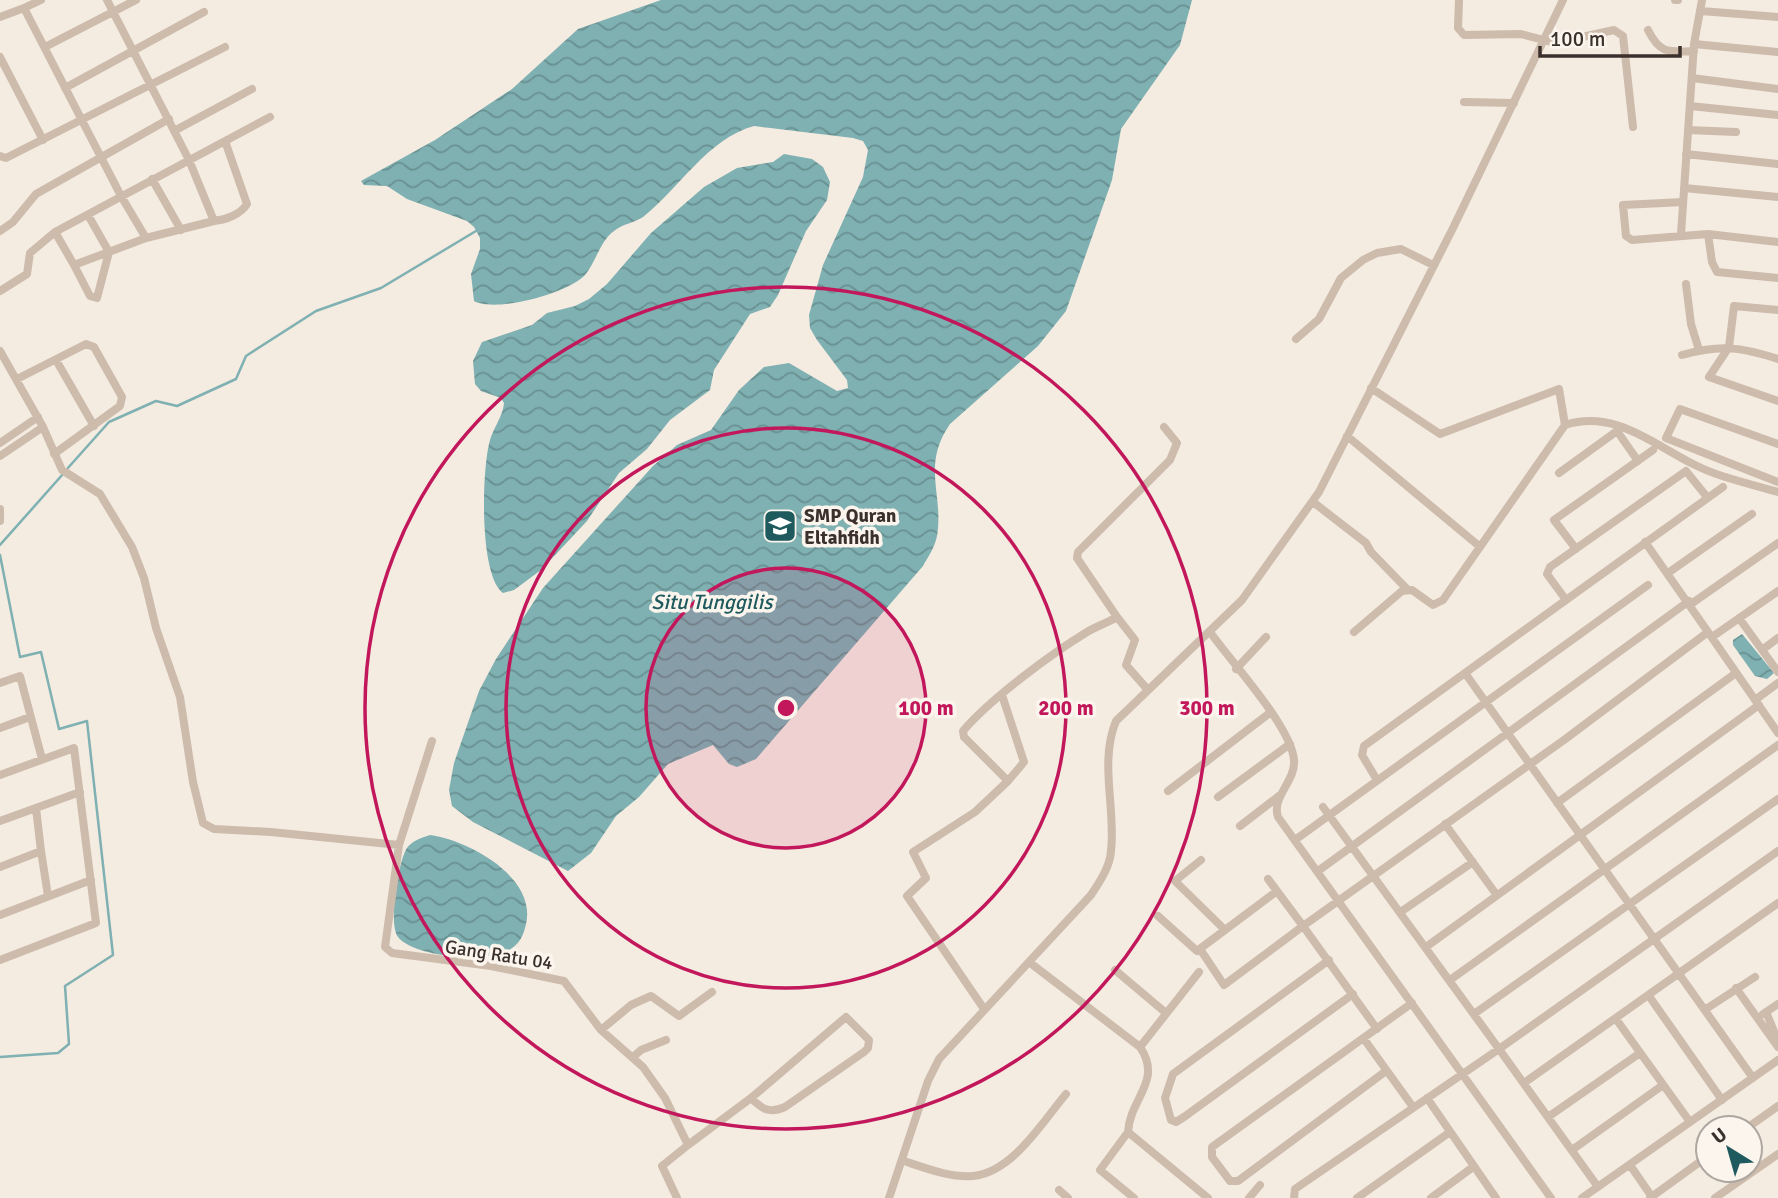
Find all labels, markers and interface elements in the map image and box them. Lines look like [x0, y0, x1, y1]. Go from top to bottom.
scale bar [1540, 14, 1680, 58]
text: 100 m [1550, 26, 1605, 52]
place label: SMP Quran Eltahfidh [804, 504, 896, 550]
school or university icon: SMP Quran Eltahfidh [761, 507, 799, 545]
water label: Situ Tunggilis [652, 589, 774, 615]
text: 100 m [898, 695, 954, 721]
text: 200 m [1038, 695, 1094, 721]
text: 300 m [1179, 695, 1235, 721]
centre of rings [774, 696, 798, 720]
street label: Gang Ratu 04 [443, 935, 554, 975]
north arrow [1694, 1114, 1764, 1184]
text: U [1707, 1123, 1732, 1150]

